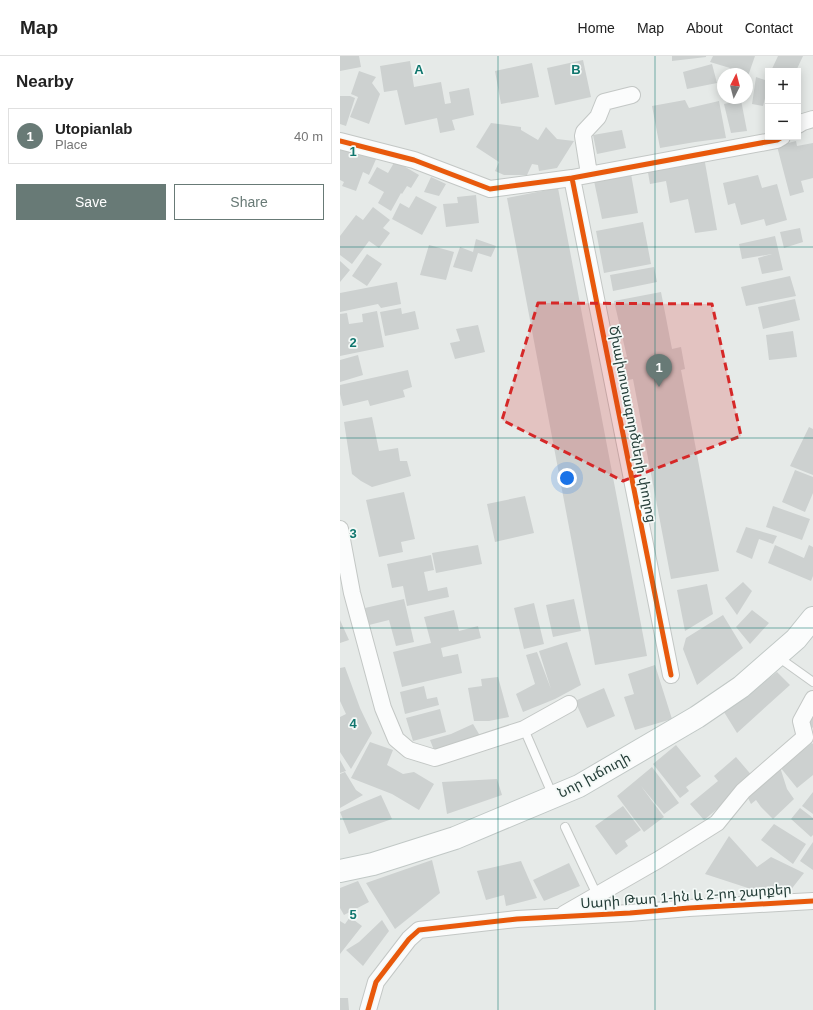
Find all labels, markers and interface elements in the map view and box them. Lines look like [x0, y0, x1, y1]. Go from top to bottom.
text: Map [20, 17, 58, 38]
text: Home [578, 20, 615, 36]
text: Map [637, 20, 664, 36]
text: About [686, 20, 723, 36]
text: Contact [745, 20, 793, 36]
text: A [414, 62, 424, 77]
text: B [571, 62, 581, 77]
north arrow [717, 68, 753, 104]
map controls [765, 68, 801, 140]
button: + [765, 68, 801, 104]
text: Nearby [16, 72, 74, 91]
button: − [765, 104, 801, 140]
text: Utopianlab [55, 120, 133, 137]
text: 1 [26, 129, 34, 144]
text: 40 m [294, 129, 323, 144]
text: Place [55, 137, 88, 152]
text: 1 [349, 144, 357, 159]
button: Save [16, 184, 166, 220]
button: Share [174, 184, 324, 220]
street label: Ծխախոտագործների փողոց [606, 324, 660, 524]
text: 2 [349, 335, 357, 350]
pin: 1 [646, 354, 672, 387]
your location [557, 468, 577, 488]
text: 3 [349, 526, 357, 541]
text: 4 [349, 716, 357, 731]
street label: Նոր խճուղի [555, 749, 633, 801]
street label: Սարի Թաղ 1-ին և 2-րդ շարքեր [580, 881, 792, 911]
text: 5 [349, 907, 357, 922]

